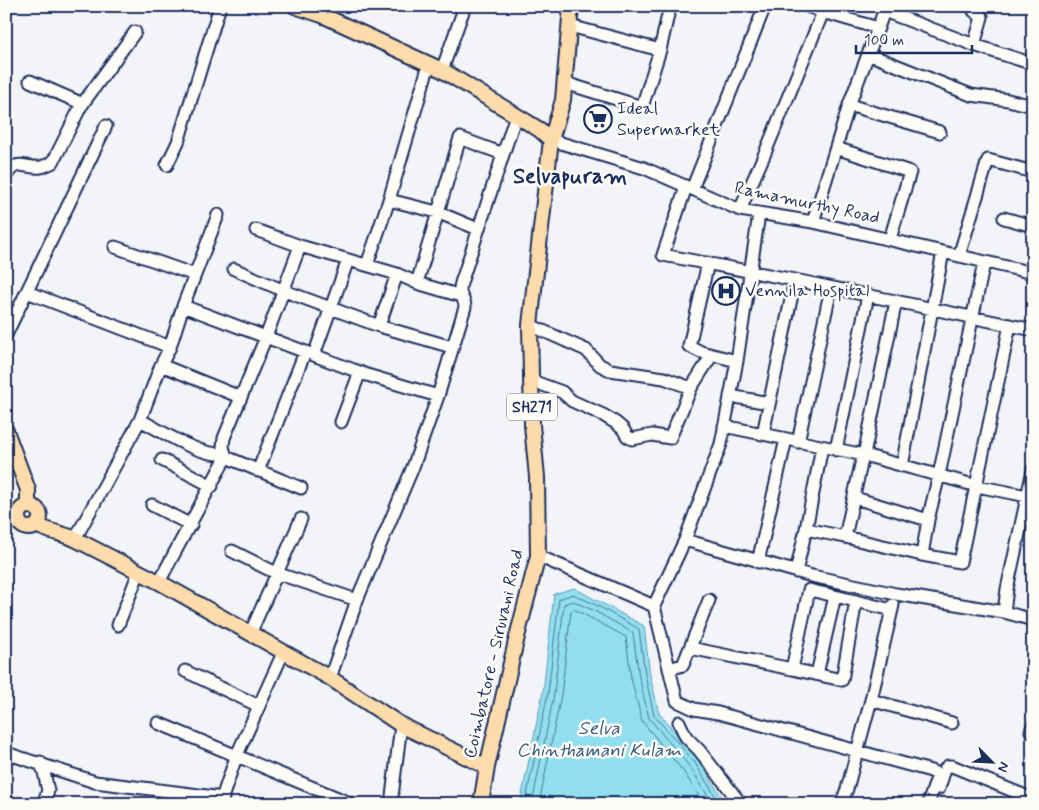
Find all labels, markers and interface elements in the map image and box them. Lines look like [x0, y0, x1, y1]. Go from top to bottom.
scale bar [856, 22, 973, 54]
text: 100 m [864, 31, 904, 51]
place label: Ideal Supermarket [617, 97, 720, 142]
supermarket icon: Ideal Supermarket [583, 104, 613, 134]
district label: Selvapuram [513, 163, 627, 191]
street label: Ramamurthy Road [732, 176, 882, 230]
hospital icon: Vennila Hospital [711, 276, 741, 306]
place label: Vennila Hospital [745, 279, 869, 303]
road number: SH271 [507, 394, 557, 421]
street label: Coimbatore - Siruvani Road [458, 547, 530, 761]
water label: Selva Chinthamani Kulam [516, 716, 682, 763]
north arrow [966, 738, 1016, 788]
text: N [993, 759, 1013, 775]

